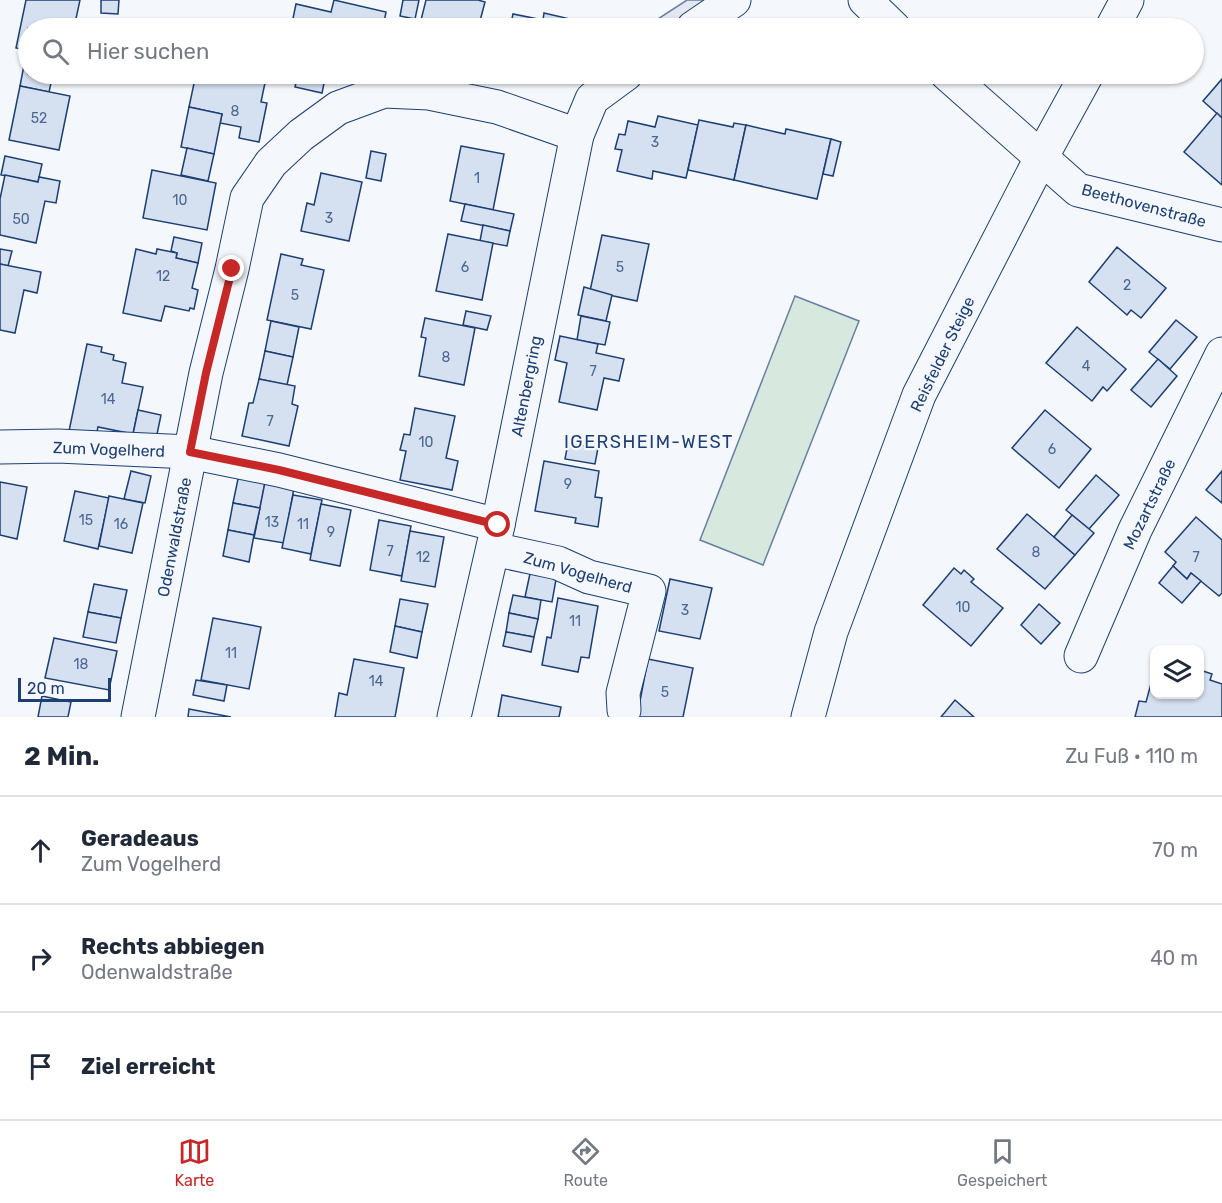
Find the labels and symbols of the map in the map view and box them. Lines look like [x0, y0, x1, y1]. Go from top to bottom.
house number: 8 [231, 103, 240, 120]
house number: 52 [31, 110, 47, 127]
house number: 3 [651, 134, 659, 151]
house number: 1 [474, 170, 480, 187]
street label: Beethovenstraße [1079, 180, 1208, 231]
house number: 10 [173, 192, 188, 209]
house number: 3 [325, 210, 333, 227]
house number: 50 [12, 211, 30, 228]
route end [218, 255, 244, 281]
house number: 6 [461, 259, 469, 276]
house number: 5 [616, 259, 624, 276]
house number: 12 [156, 268, 170, 285]
house number: 2 [1123, 277, 1131, 294]
house number: 5 [291, 287, 299, 304]
street label: Reisfelder Steige [906, 293, 979, 415]
street label: Altenbergring [507, 334, 546, 438]
house number: 8 [442, 349, 451, 366]
house number: 4 [1082, 358, 1091, 375]
house number: 7 [589, 363, 597, 380]
house number: 14 [101, 391, 116, 408]
house number: 7 [266, 413, 274, 430]
district label: IGERSHEIM-WEST [564, 431, 734, 453]
house number: 10 [419, 434, 434, 451]
street label: Zum Vogelherd [53, 438, 165, 461]
house number: 6 [1048, 441, 1056, 458]
street label: Mozartstraße [1119, 456, 1180, 553]
street label: Odenwaldstraße [154, 476, 195, 598]
house number: 9 [564, 476, 572, 493]
route start [484, 511, 510, 537]
house number: 15 [79, 512, 93, 529]
house number: 13 [265, 514, 279, 531]
house number: 16 [114, 516, 128, 533]
house number: 11 [297, 516, 309, 533]
house number: 9 [327, 524, 335, 541]
house number: 7 [386, 543, 394, 560]
house number: 8 [1032, 544, 1041, 561]
street label: Zum Vogelherd [521, 548, 634, 597]
house number: 12 [416, 549, 430, 566]
house number: 7 [1192, 549, 1200, 566]
house number: 10 [956, 599, 971, 616]
house number: 3 [681, 602, 689, 619]
house number: 11 [569, 613, 581, 630]
house number: 11 [225, 645, 237, 662]
house number: 18 [74, 656, 89, 673]
house number: 14 [369, 673, 384, 690]
scale bar [18, 675, 111, 702]
house number: 5 [661, 684, 669, 701]

